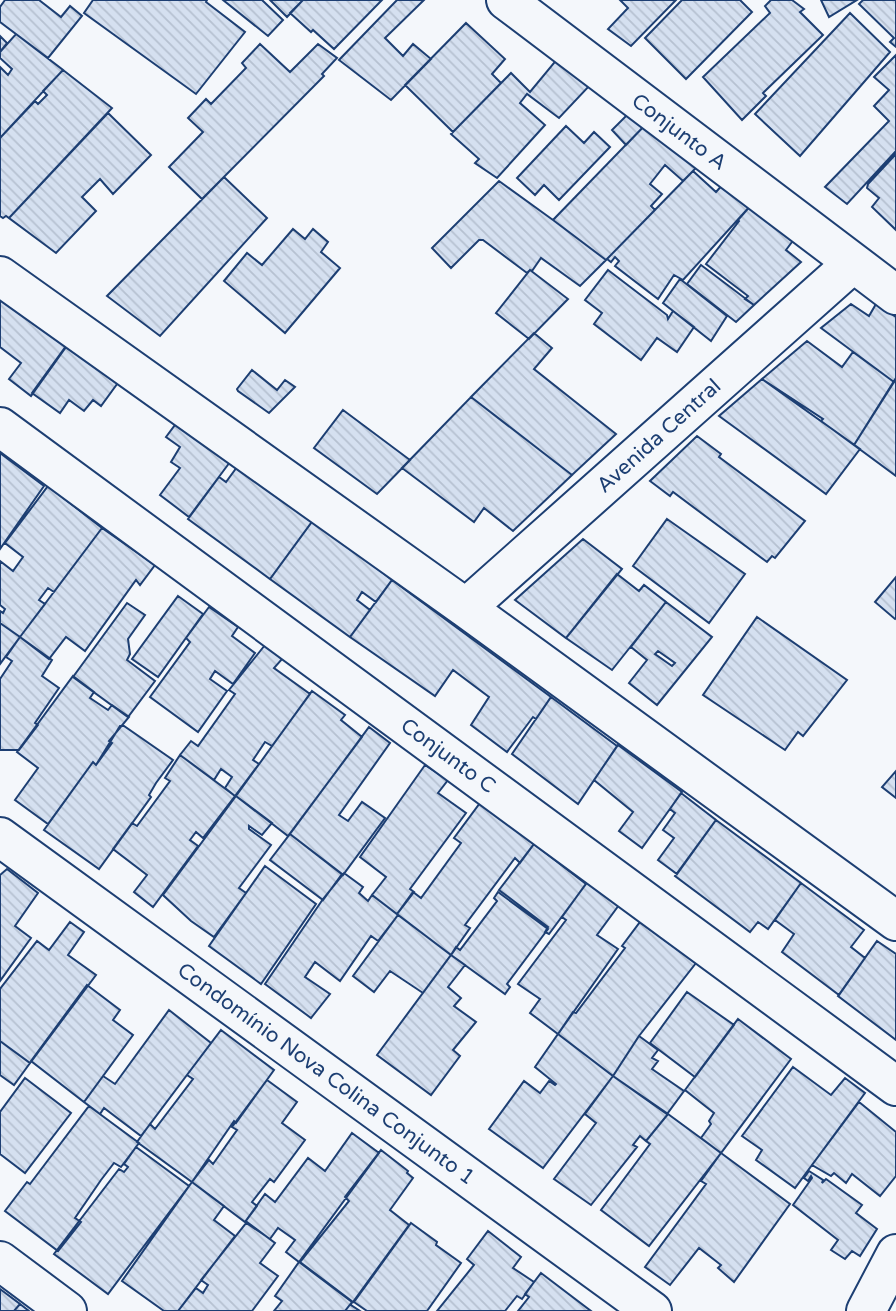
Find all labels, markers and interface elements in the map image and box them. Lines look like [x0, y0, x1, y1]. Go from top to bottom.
street label: Conjunto A [627, 88, 731, 176]
street label: Avenida Central [592, 374, 726, 498]
street label: Conjunto C [396, 713, 500, 799]
street label: Condomínio Nova Colina Conjunto 1 [172, 958, 480, 1190]

